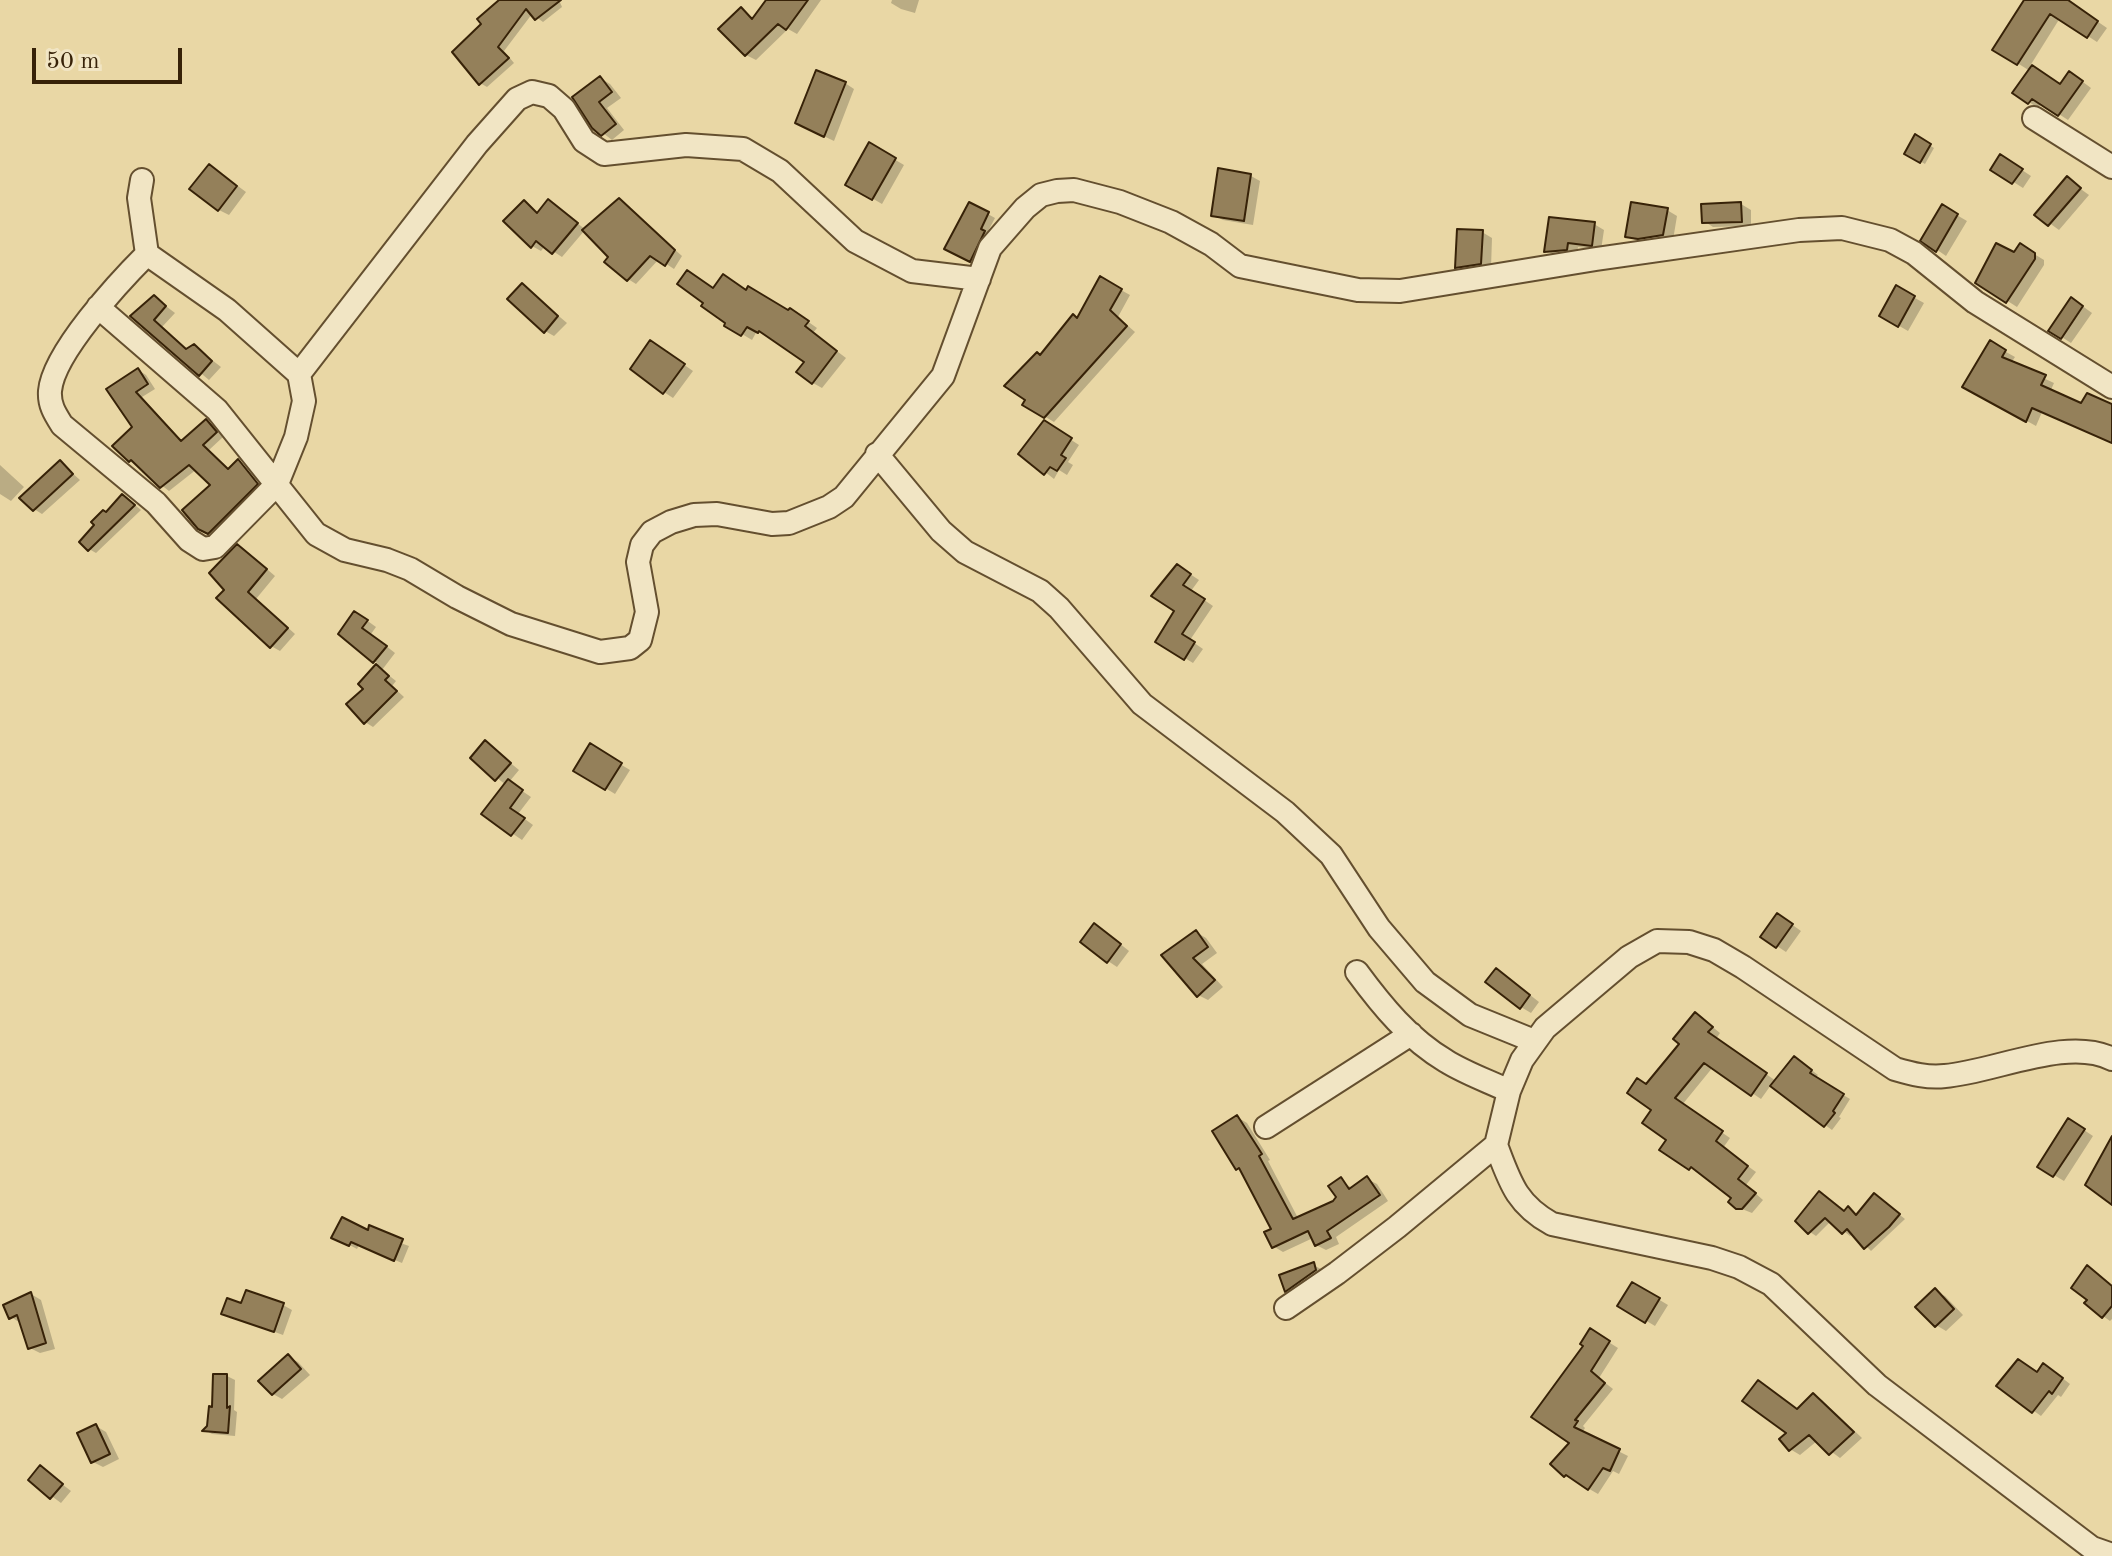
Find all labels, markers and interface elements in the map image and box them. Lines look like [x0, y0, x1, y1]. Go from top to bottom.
scale bar [36, 32, 186, 82]
text: 50 m [46, 50, 100, 74]

